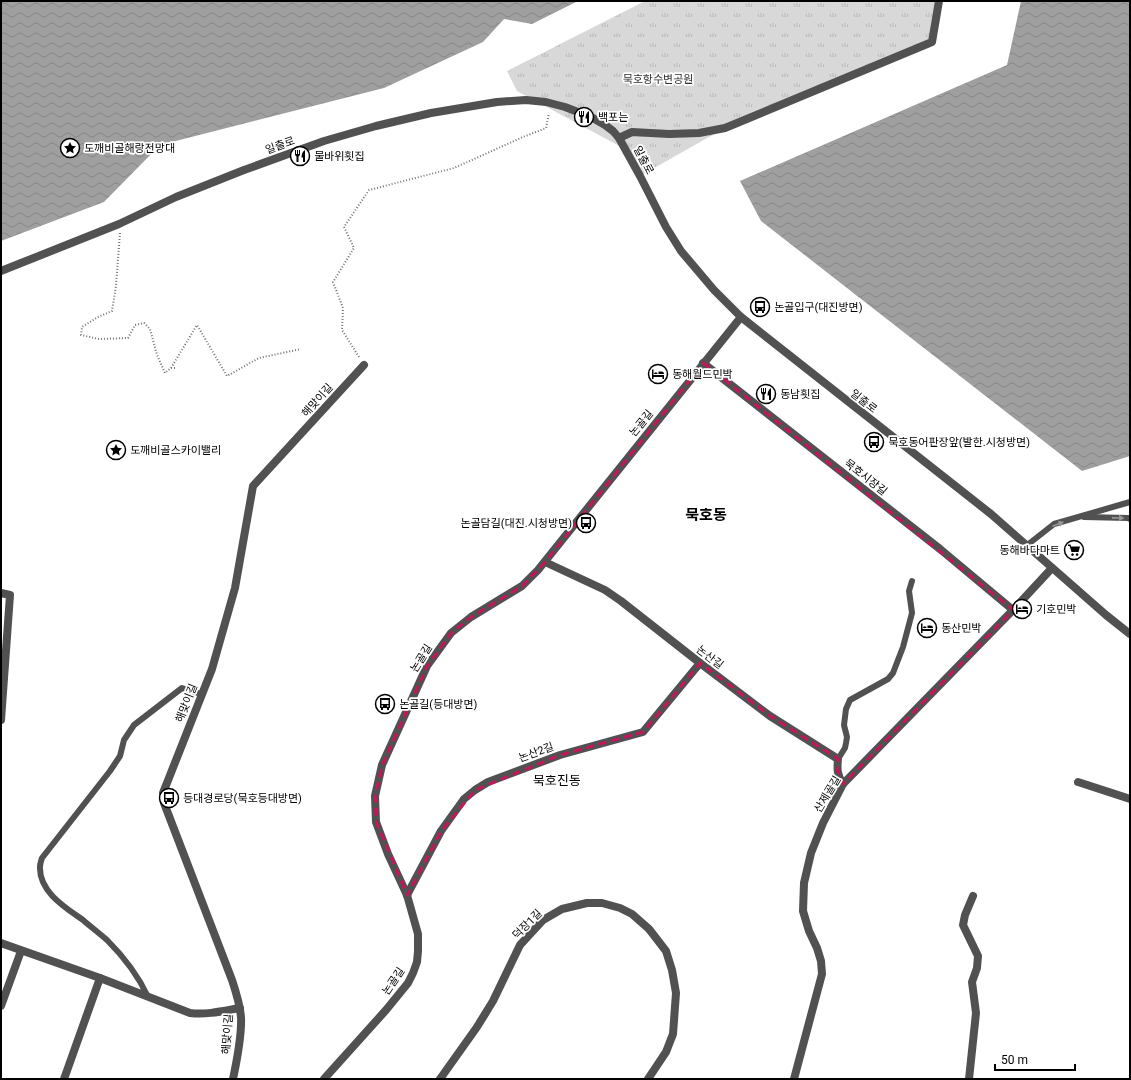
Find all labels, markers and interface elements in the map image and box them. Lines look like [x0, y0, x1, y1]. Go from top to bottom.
park label: 묵호항수변공원 [623, 73, 693, 86]
restaurant icon: 백포는 [573, 106, 595, 128]
place label: 백포는 [598, 111, 628, 124]
street label: 일출로 [264, 134, 297, 157]
place icon: 도깨비골해랑전망대 [59, 137, 81, 159]
place label: 도깨비골해랑전망대 [84, 142, 175, 155]
street label: 일출로 [631, 144, 656, 177]
restaurant icon: 물바위횟집 [289, 145, 311, 167]
place label: 물바위횟집 [314, 150, 365, 163]
bus stop icon: 논골입구(대진방면) [749, 296, 771, 318]
place label: 논골입구(대진방면) [774, 301, 863, 314]
hotel icon: 동해월드민박 [647, 363, 669, 385]
place label: 동해월드민박 [672, 368, 733, 381]
street label: 해맞이길 [299, 381, 336, 420]
restaurant icon: 동남횟집 [755, 383, 777, 405]
street label: 일출로 [848, 387, 880, 416]
place label: 동남횟집 [780, 388, 820, 401]
street label: 논골길 [627, 407, 656, 439]
bus stop icon: 묵호동어판장앞(발한.시청방면) [863, 431, 885, 453]
place label: 묵호동어판장앞(발한.시청방면) [888, 436, 1030, 449]
place icon: 도깨비골스카이밸리 [105, 439, 127, 461]
place label: 도깨비골스카이밸리 [130, 444, 221, 457]
street label: 묵호시장길 [842, 457, 890, 498]
district label: 묵호동 [685, 506, 727, 524]
bus stop icon: 논골담길(대진.시청방면) [575, 512, 597, 534]
one-way arrow [1112, 515, 1125, 521]
place label: 논골담길(대진.시청방면) [460, 517, 572, 530]
one-way arrow [1053, 520, 1065, 526]
supermarket icon: 동해바다마트 [1063, 539, 1085, 561]
place label: 동해바다마트 [999, 544, 1060, 557]
hotel icon: 기호민박 [1011, 598, 1033, 620]
place label: 기호민박 [1036, 603, 1076, 616]
hotel icon: 동산민박 [916, 617, 938, 639]
place label: 동산민박 [941, 622, 981, 635]
street label: 논골길 [408, 642, 435, 675]
street label: 논산길 [694, 643, 726, 672]
street label: 해맞이길 [173, 682, 200, 724]
bus stop icon: 논골길(등대방면) [374, 693, 396, 715]
place label: 논골길(등대방면) [399, 698, 478, 711]
street label: 논산2길 [517, 740, 556, 765]
district label: 묵호진동 [533, 773, 581, 788]
street label: 산제골길 [811, 774, 843, 815]
bus stop icon: 등대경로당(묵호등대방면) [158, 787, 180, 809]
place label: 등대경로당(묵호등대방면) [183, 792, 302, 805]
street label: 덕장1길 [510, 907, 545, 942]
street label: 논골길 [380, 965, 407, 998]
street label: 해맞이길 [220, 1013, 235, 1055]
scale bar [995, 1046, 1075, 1072]
text: 50 m [1001, 1053, 1028, 1067]

